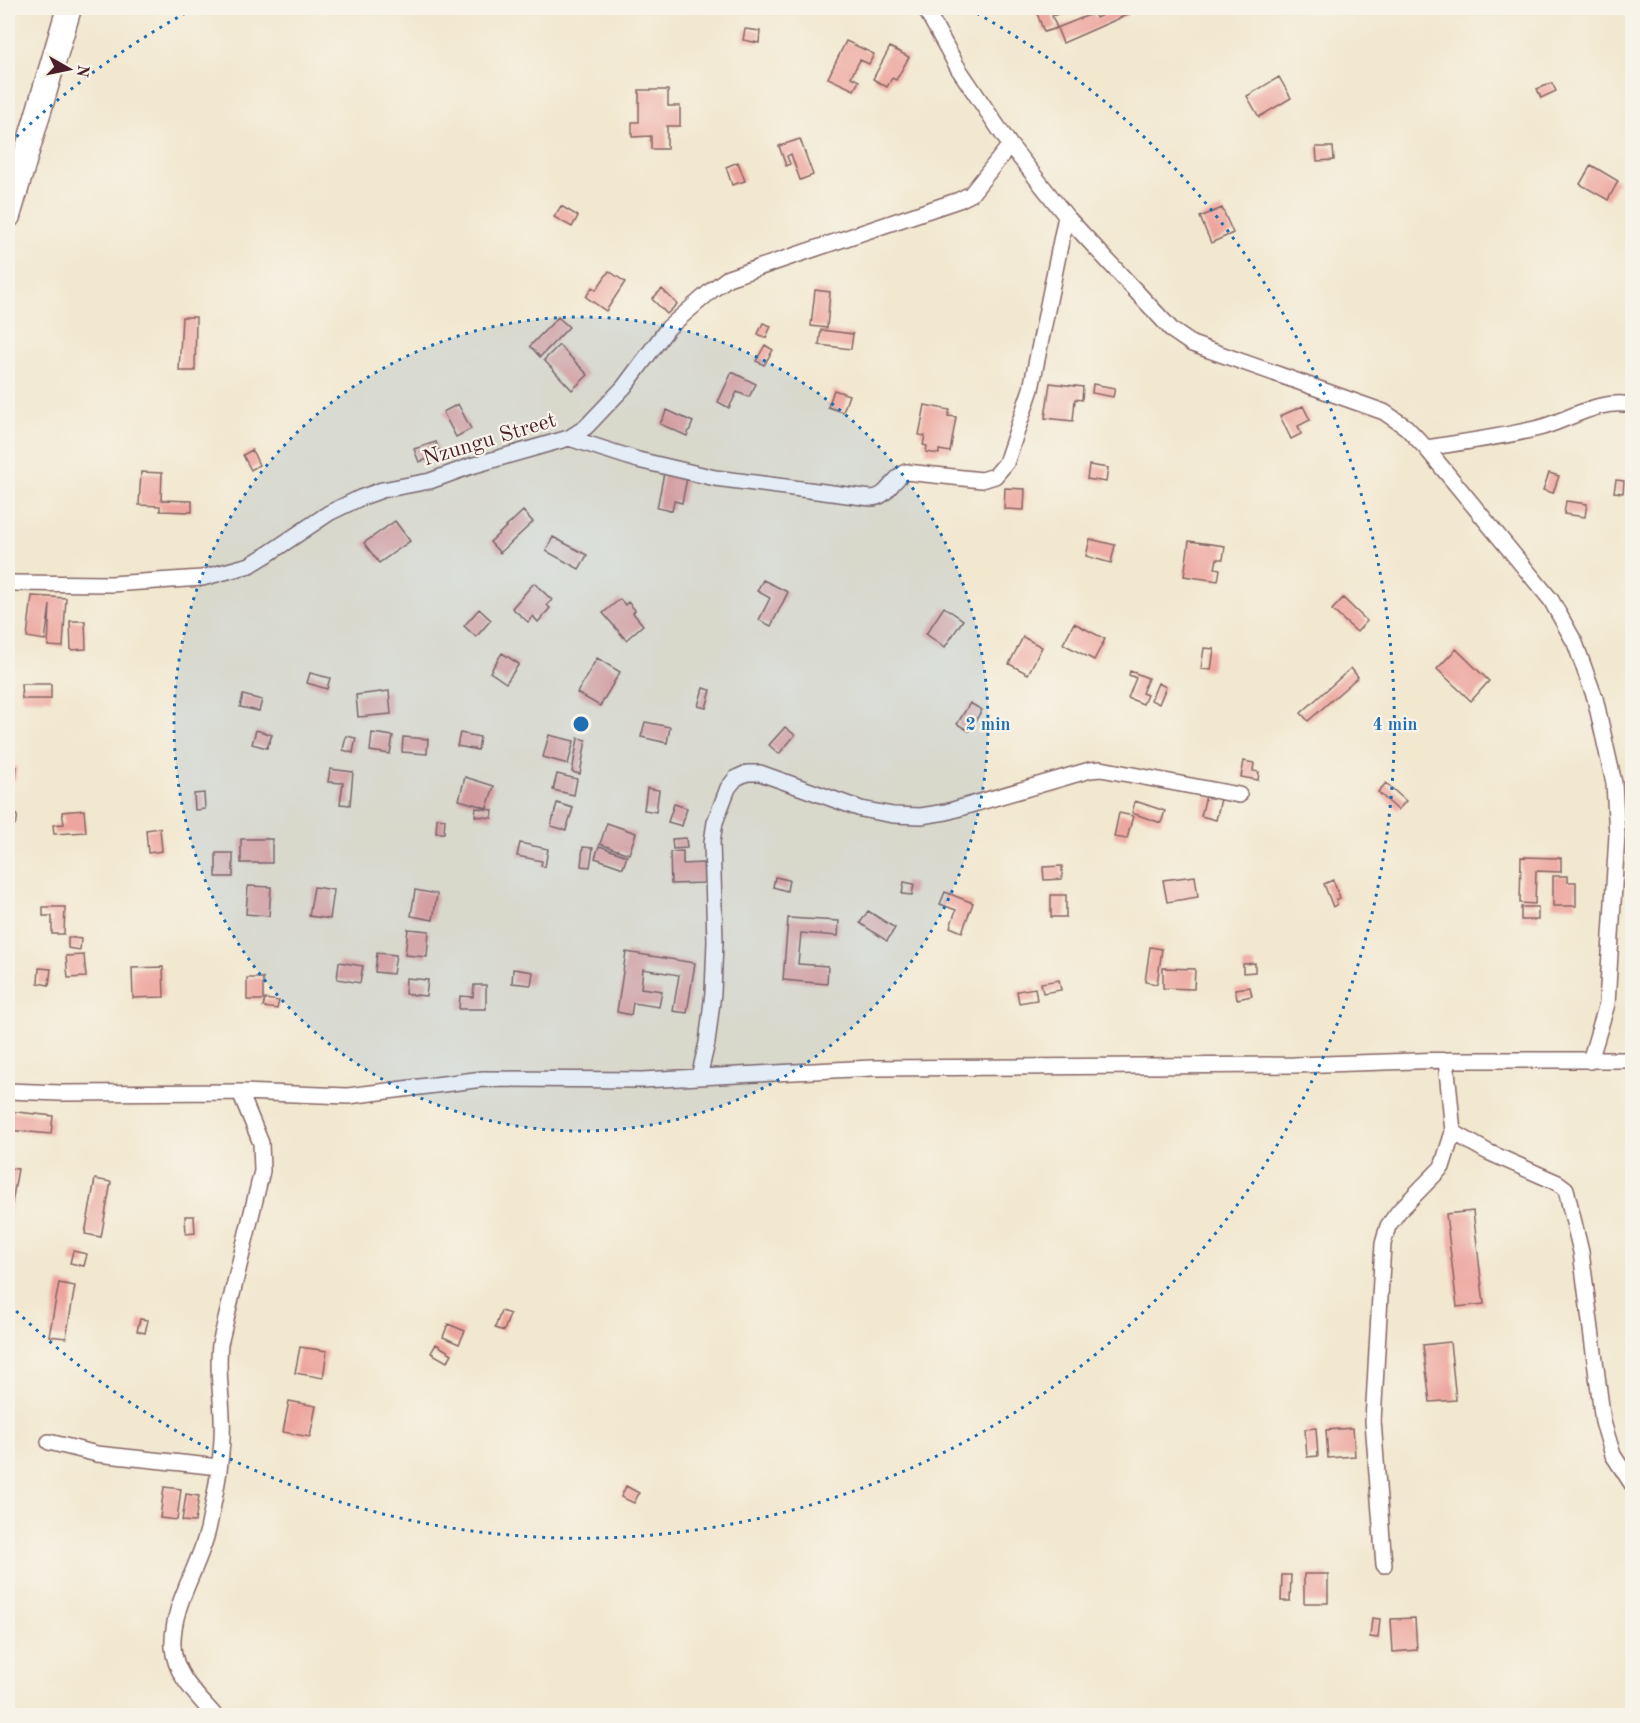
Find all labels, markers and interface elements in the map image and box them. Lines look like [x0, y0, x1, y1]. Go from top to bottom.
north arrow [39, 39, 99, 99]
text: N [73, 64, 91, 79]
street label: Nzungu Street [420, 409, 559, 471]
centre of rings [571, 714, 591, 734]
text: 2 min [965, 716, 1011, 734]
text: 4 min [1372, 716, 1418, 734]

